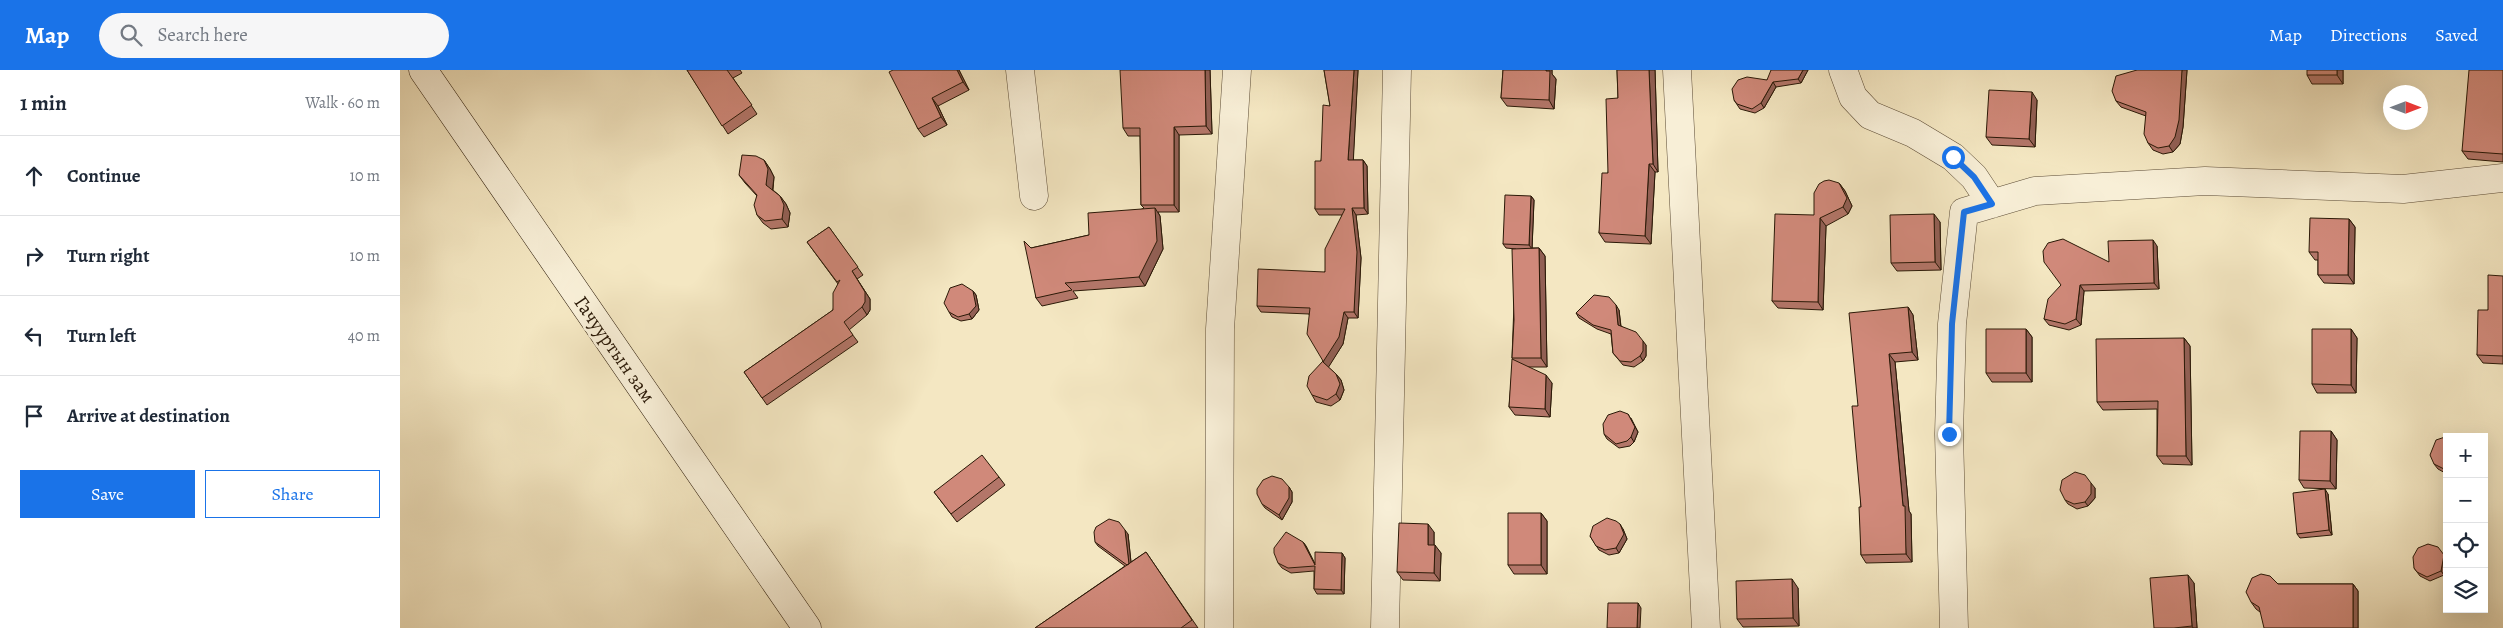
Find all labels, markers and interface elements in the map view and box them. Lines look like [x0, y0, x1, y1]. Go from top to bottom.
search box [99, 13, 449, 58]
text: Map [25, 19, 69, 51]
icon: search [117, 21, 145, 49]
text: Search here [157, 22, 248, 48]
text: Map [2269, 23, 2302, 47]
text: Directions [2330, 23, 2407, 47]
text: Saved [2435, 23, 2478, 47]
north arrow [2383, 85, 2428, 130]
text: 1 min [20, 89, 67, 117]
text: Walk · 60 m [305, 92, 380, 114]
route start [1942, 146, 1965, 169]
icon: ahead [20, 162, 48, 190]
text: Continue [67, 163, 141, 189]
text: 10 m [350, 165, 380, 187]
icon: right [20, 242, 48, 270]
text: Turn right [67, 243, 149, 269]
text: 10 m [350, 245, 380, 267]
street label: Гачууртын зам [568, 290, 662, 408]
icon: left [20, 322, 48, 350]
text: Turn left [67, 323, 136, 349]
text: 40 m [348, 325, 380, 347]
icon: arrive [20, 402, 48, 430]
text: Arrive at destination [67, 403, 230, 429]
route end [1938, 423, 1961, 446]
map controls [2443, 433, 2488, 613]
button: + [2443, 433, 2488, 478]
button: Save [20, 470, 195, 518]
button: Share [205, 470, 380, 518]
button: − [2443, 478, 2488, 523]
button: locate [2443, 523, 2488, 568]
button: layers [2443, 568, 2488, 613]

